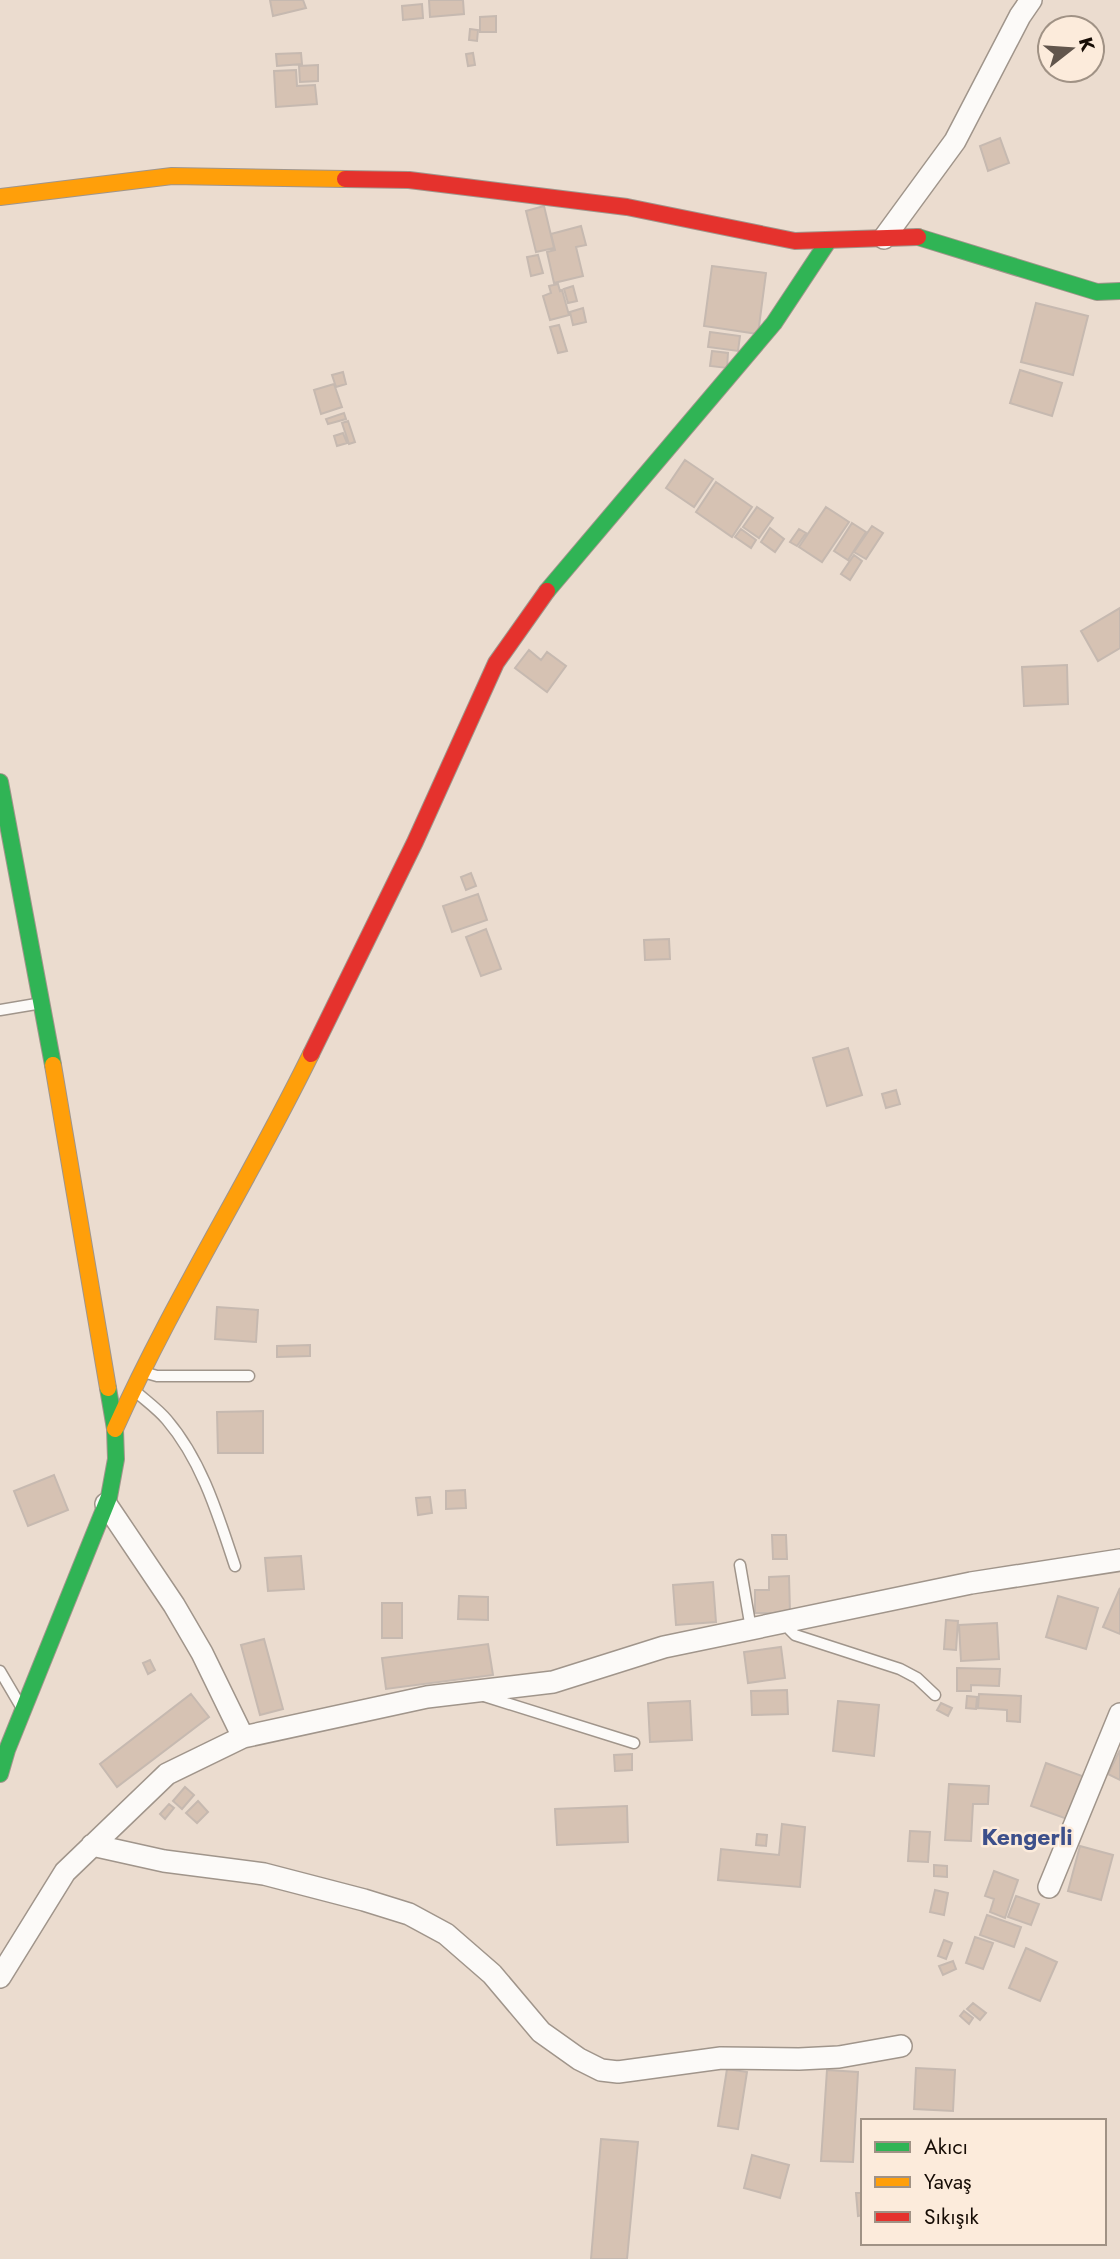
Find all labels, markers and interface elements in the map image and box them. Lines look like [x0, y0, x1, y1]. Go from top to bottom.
north arrow [1036, 14, 1106, 84]
text: K [1072, 34, 1102, 55]
district label: Kengerli [981, 1820, 1073, 1854]
legend [861, 2119, 1106, 2245]
text: Akıcı [924, 2132, 968, 2162]
text: Yavaş [924, 2167, 971, 2197]
text: Sıkışık [924, 2202, 980, 2232]

